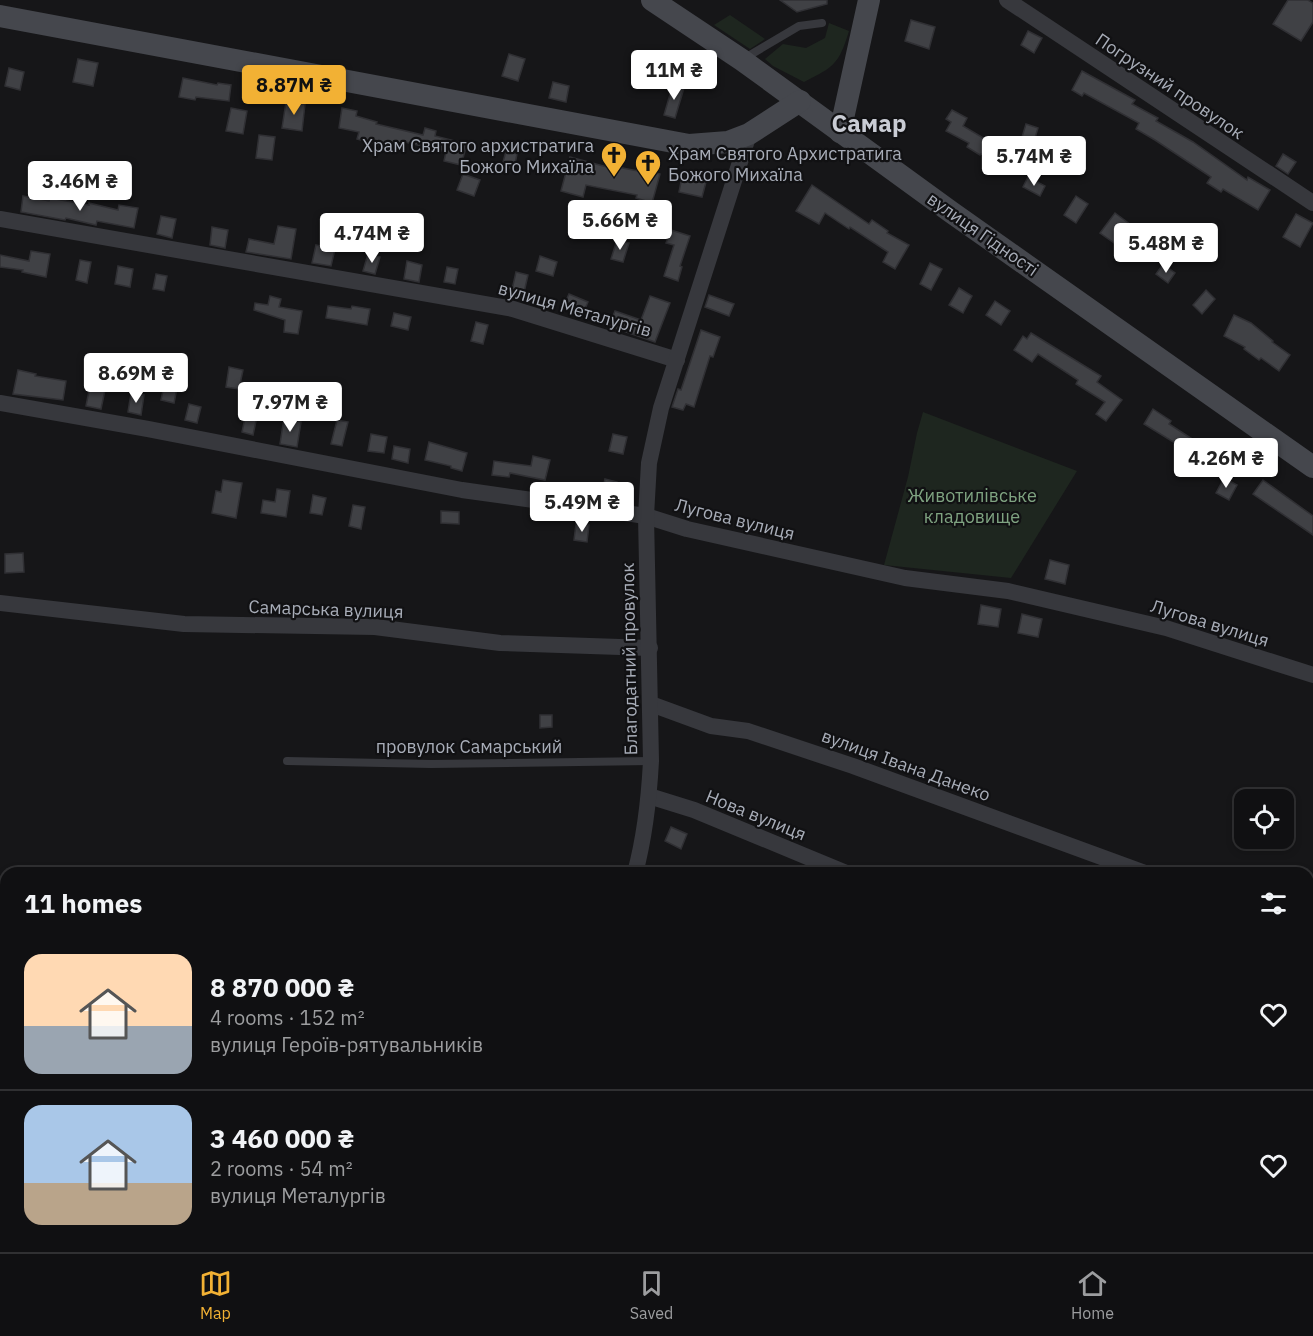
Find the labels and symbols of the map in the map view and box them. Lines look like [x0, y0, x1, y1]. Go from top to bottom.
street label: Погрузний провулок [1091, 28, 1249, 144]
pin: 11M ₴ [632, 50, 716, 101]
pin: 8.87M ₴ [239, 65, 349, 116]
district label: Самар [832, 107, 906, 139]
place label: Храм Святого архистратига Божого Михаїла [362, 134, 594, 178]
pin: 5.74M ₴ [979, 136, 1089, 187]
church icon: Храм Святого архистратига Божого Михаїла [599, 140, 629, 178]
place label: Храм Святого Архистратига Божого Михаїла [668, 142, 902, 186]
church icon: Храм Святого Архистратига Божого Михаїла [633, 148, 663, 186]
pin: 3.46M ₴ [25, 161, 135, 212]
street label: вулиця Гідності [923, 187, 1043, 281]
pin: 5.66M ₴ [565, 200, 675, 251]
pin: 4.74M ₴ [317, 213, 427, 264]
pin: 5.48M ₴ [1111, 223, 1221, 274]
street label: вулиця Металургів [496, 276, 654, 342]
pin: 8.69M ₴ [81, 353, 191, 404]
pin: 7.97M ₴ [235, 382, 345, 433]
pin: 4.26M ₴ [1171, 438, 1281, 489]
pin: 5.49M ₴ [527, 482, 637, 533]
park label: Животилівське кладовище [907, 484, 1037, 528]
street label: Лугова вулиця [673, 493, 797, 545]
street label: Благодатний провулок [616, 562, 642, 756]
street label: Лугова вулиця [1148, 594, 1272, 652]
street label: Самарська вулиця [248, 595, 404, 623]
street label: вулиця Івана Данеко [818, 724, 994, 806]
street label: провулок Самарський [376, 735, 562, 758]
street label: Нова вулиця [702, 784, 810, 846]

